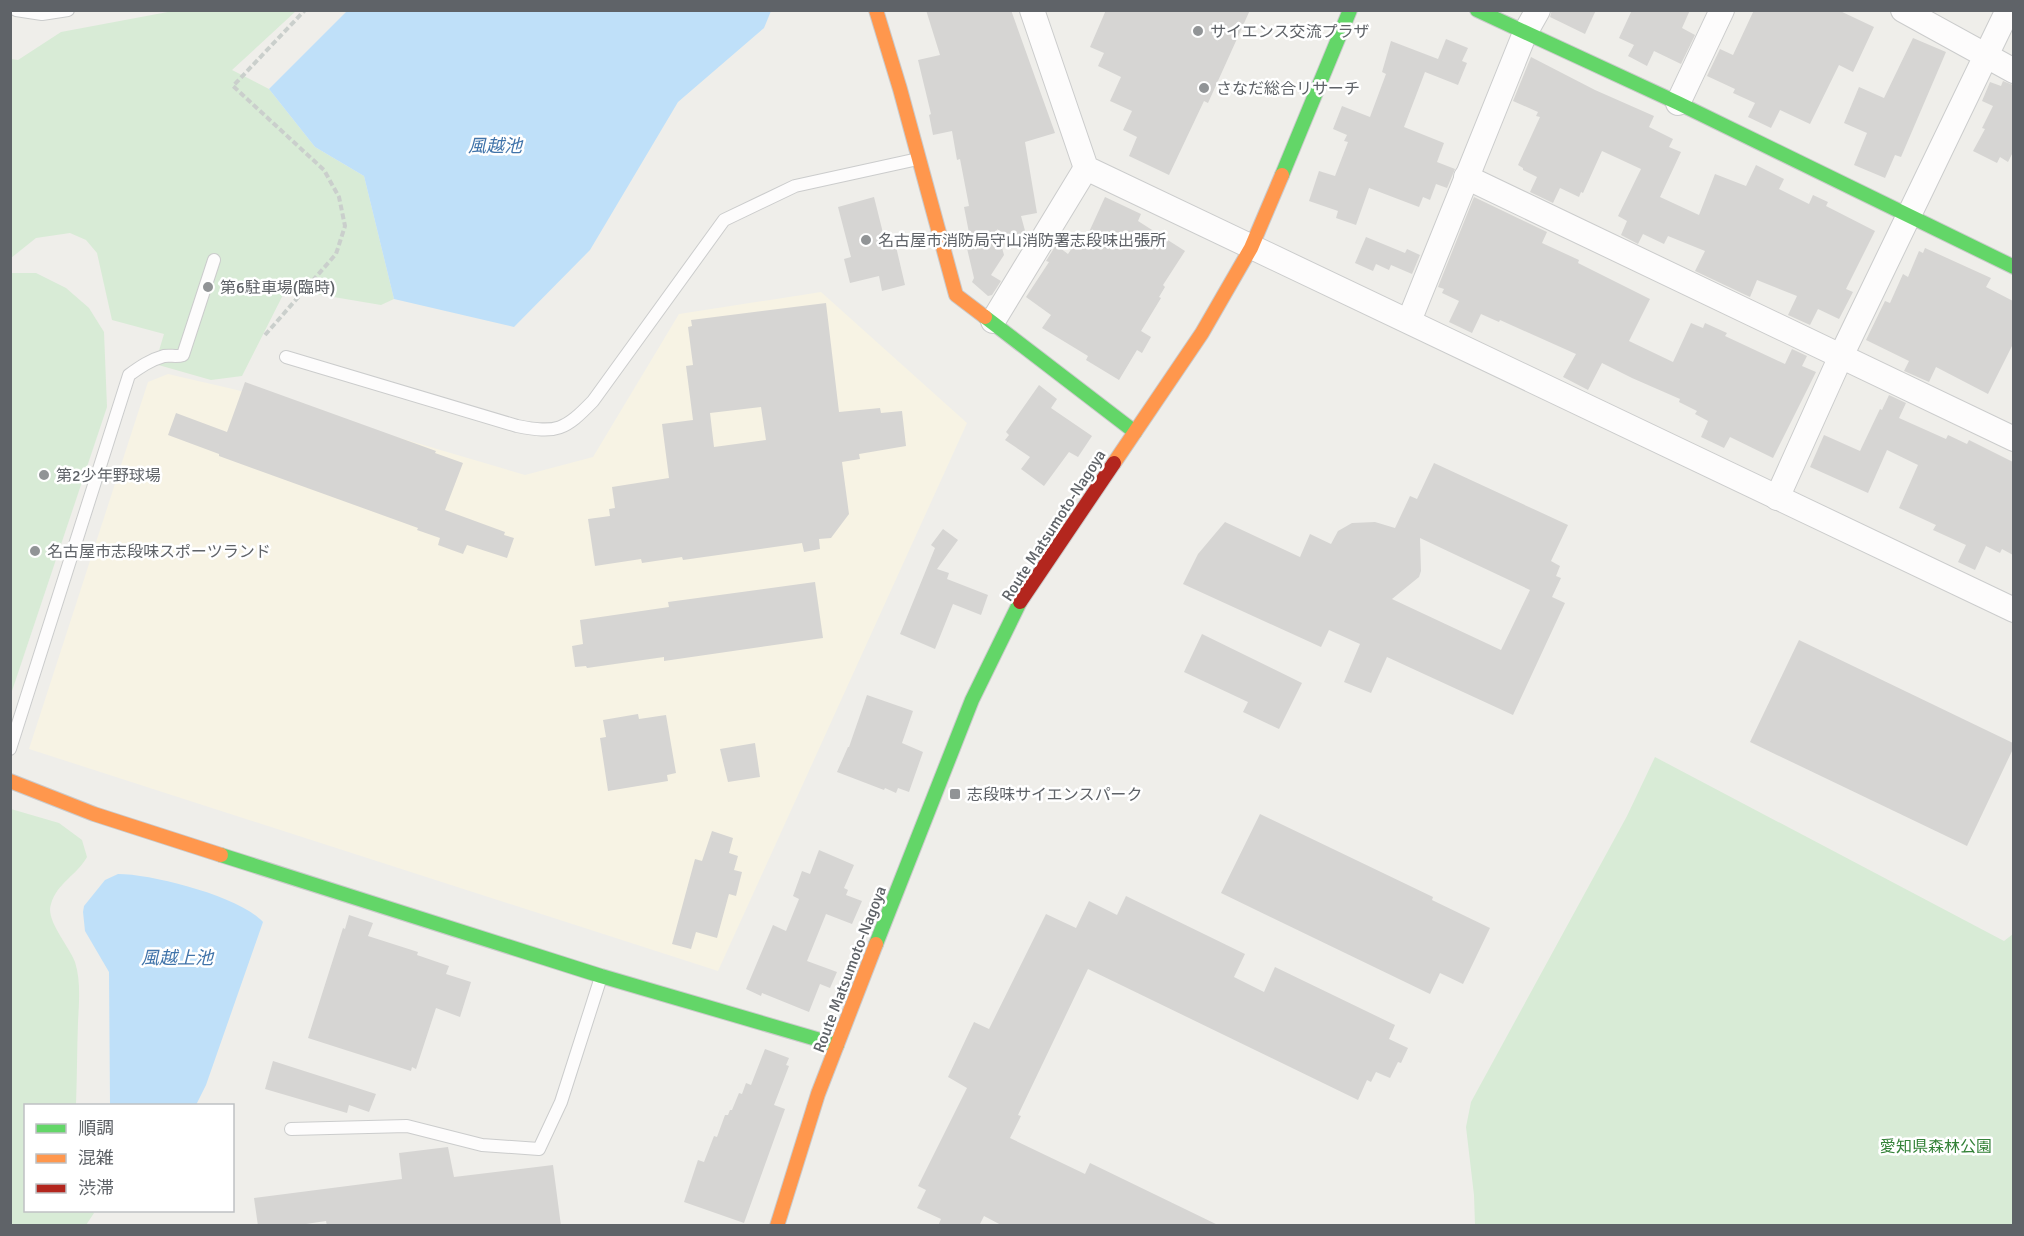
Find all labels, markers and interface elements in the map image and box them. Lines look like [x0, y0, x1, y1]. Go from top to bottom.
place label: サイエンス交流プラザ [1210, 22, 1370, 42]
marker: サイエンス交流プラザ [1191, 24, 1205, 38]
place label: さなだ総合リサーチ [1216, 79, 1360, 99]
marker: さなだ総合リサーチ [1197, 81, 1211, 95]
water label: 風越池 [468, 135, 524, 157]
place label: 名古屋市消防局守山消防署志段味出張所 [878, 231, 1166, 251]
marker: 名古屋市消防局守山消防署志段味出張所 [859, 233, 873, 247]
place label: 第6駐車場(臨時) [220, 278, 335, 298]
marker: 第6駐車場(臨時) [201, 280, 215, 294]
street label: Route Matsumoto-Nagoya [997, 446, 1110, 605]
place label: 第2少年野球場 [56, 466, 161, 486]
marker: 第2少年野球場 [37, 468, 51, 482]
place label: 名古屋市志段味スポーツランド [47, 542, 271, 562]
marker: 名古屋市志段味スポーツランド [28, 544, 42, 558]
place label: 志段味サイエンスパーク [967, 785, 1143, 805]
marker: 志段味サイエンスパーク [948, 787, 962, 801]
street label: Route Matsumoto-Nagoya [809, 883, 891, 1055]
water label: 風越上池 [141, 947, 215, 969]
legend [24, 1104, 234, 1212]
text: 順調 [78, 1117, 114, 1139]
park label: 愛知県森林公園 [1880, 1137, 1992, 1157]
text: 混雑 [78, 1147, 114, 1169]
text: 渋滞 [78, 1177, 114, 1199]

